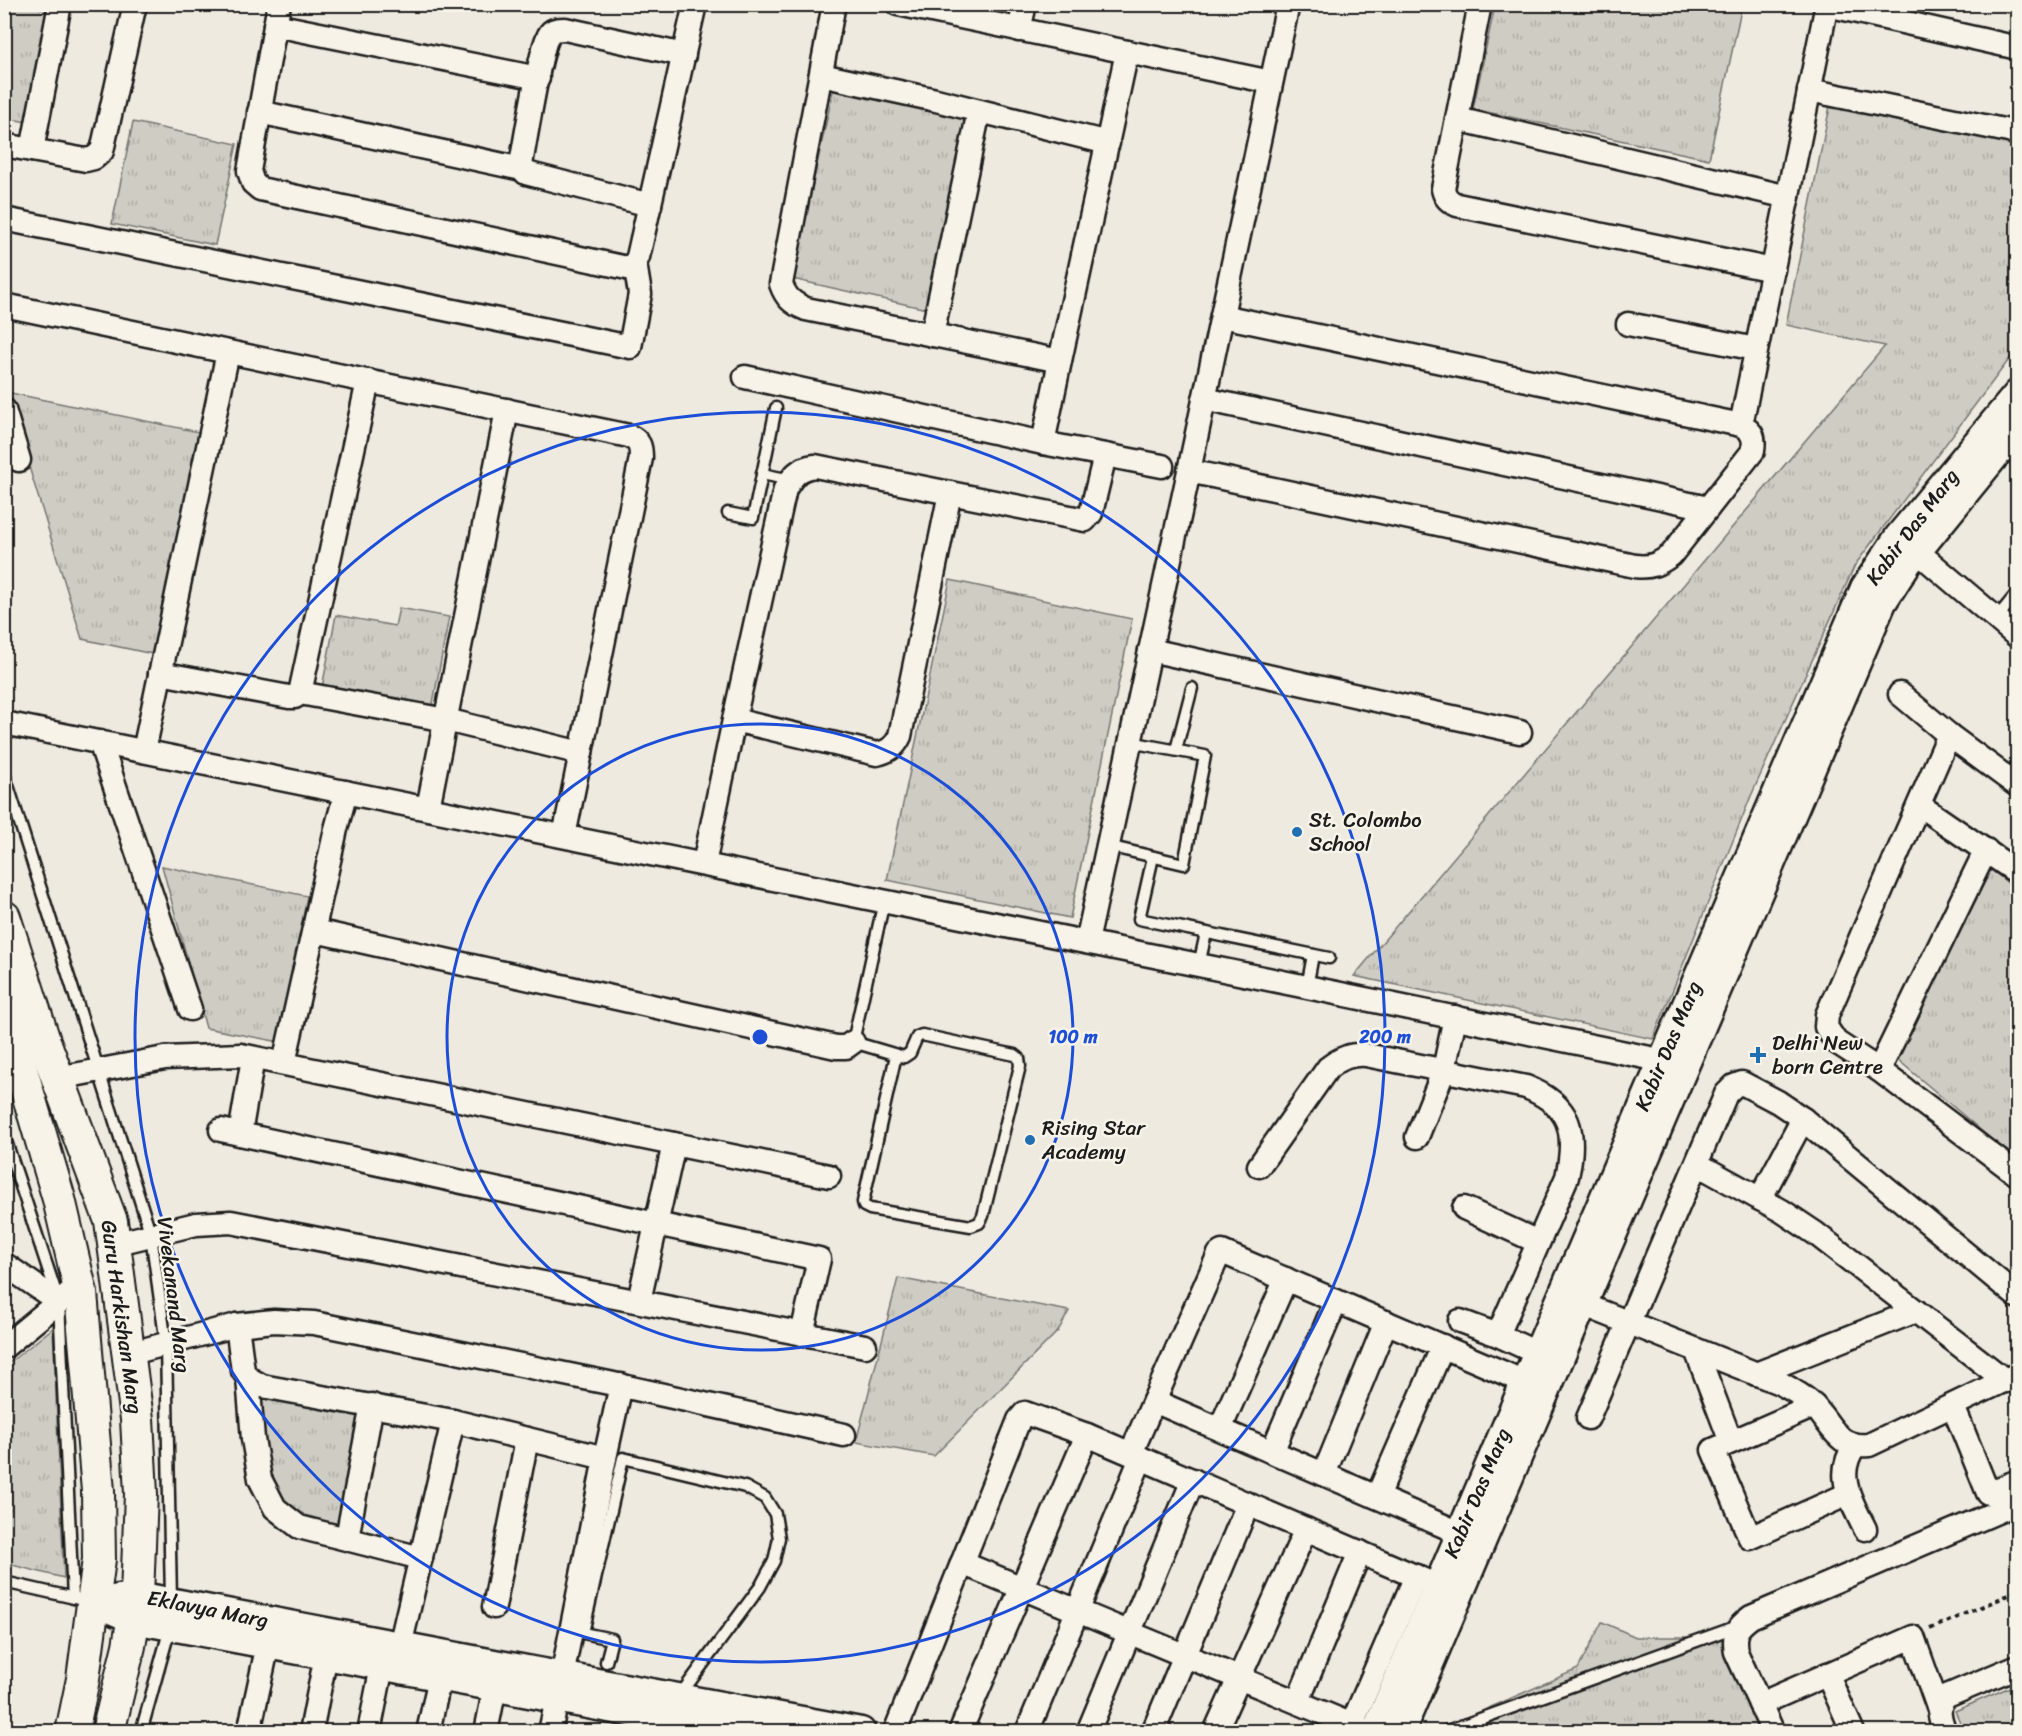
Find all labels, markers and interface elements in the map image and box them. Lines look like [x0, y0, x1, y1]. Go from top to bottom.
street label: Kabir Das Marg [1855, 460, 1969, 594]
place label: St. Colombo School [1309, 801, 1422, 863]
marker: St. Colombo School [1290, 825, 1304, 839]
street label: Kabir Das Marg [1623, 974, 1713, 1117]
text: 100 m [1049, 1021, 1098, 1053]
text: 200 m [1358, 1021, 1411, 1053]
place label: Delhi New born Centre [1772, 1024, 1883, 1086]
centre of rings [750, 1027, 770, 1047]
marker: Delhi New born Centre [1749, 1046, 1767, 1064]
place label: Rising Star Academy [1041, 1109, 1146, 1171]
marker: Rising Star Academy [1023, 1133, 1037, 1147]
street label: Vivekanand Marg [146, 1215, 202, 1376]
street label: Guru Harkishan Marg [90, 1218, 154, 1417]
street label: Kabir Das Marg [1432, 1421, 1522, 1564]
street label: Eklavya Marg [144, 1579, 272, 1639]

